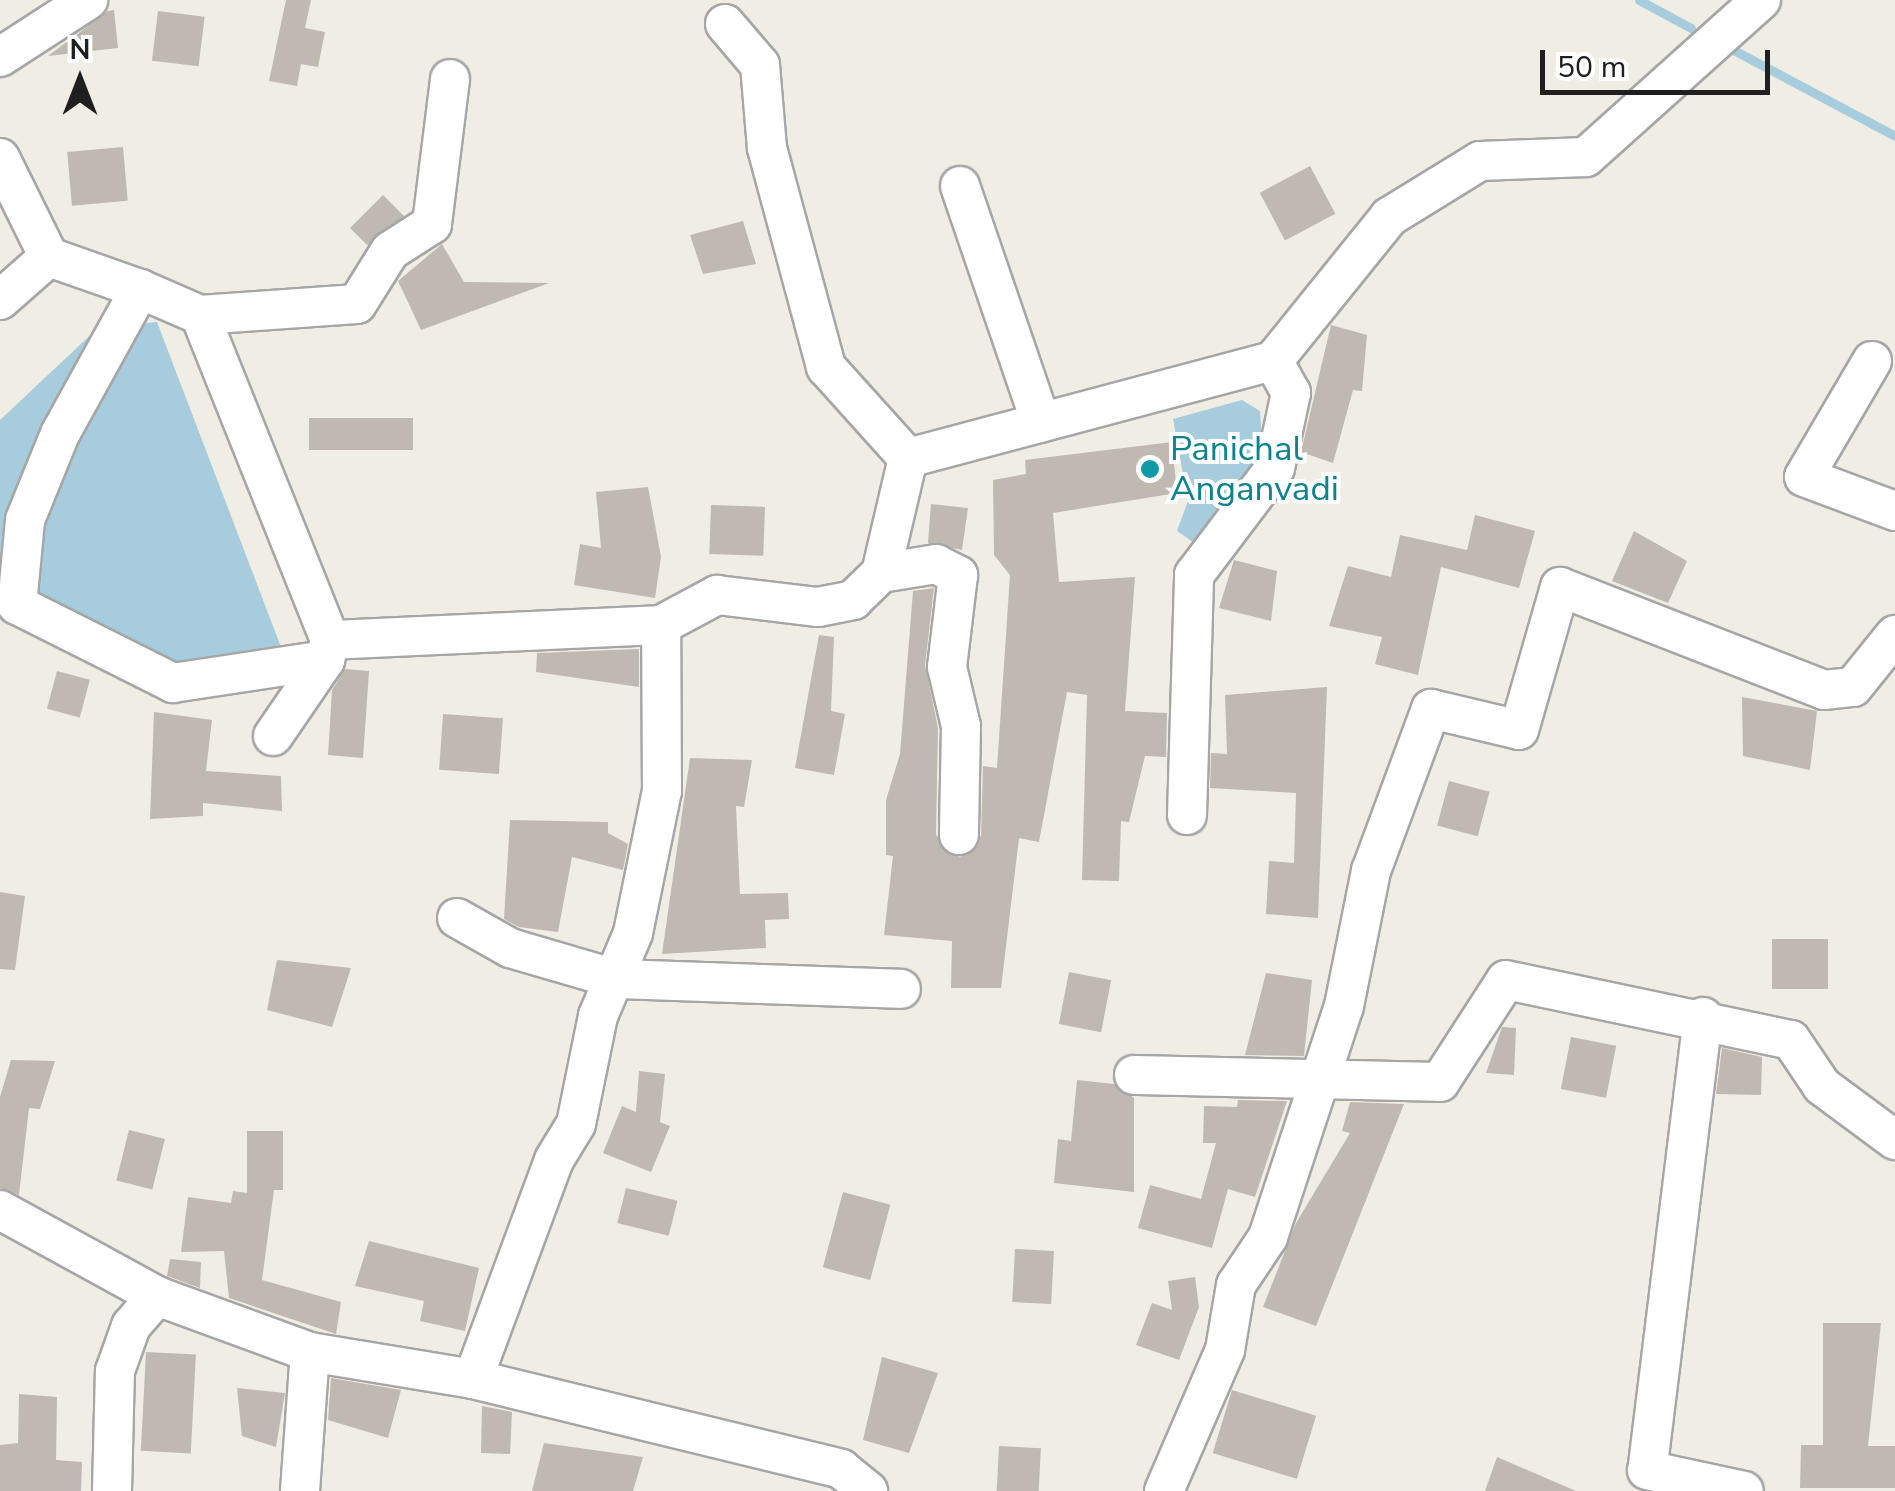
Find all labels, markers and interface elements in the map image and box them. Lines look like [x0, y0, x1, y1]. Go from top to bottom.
north arrow [30, 30, 130, 130]
scale bar [1545, 30, 1775, 92]
text: N [70, 31, 90, 69]
text: 50 m [1557, 47, 1626, 88]
place label: Panichal Anganvadi [1170, 428, 1339, 510]
marker: Panichal Anganvadi [1139, 458, 1161, 480]

